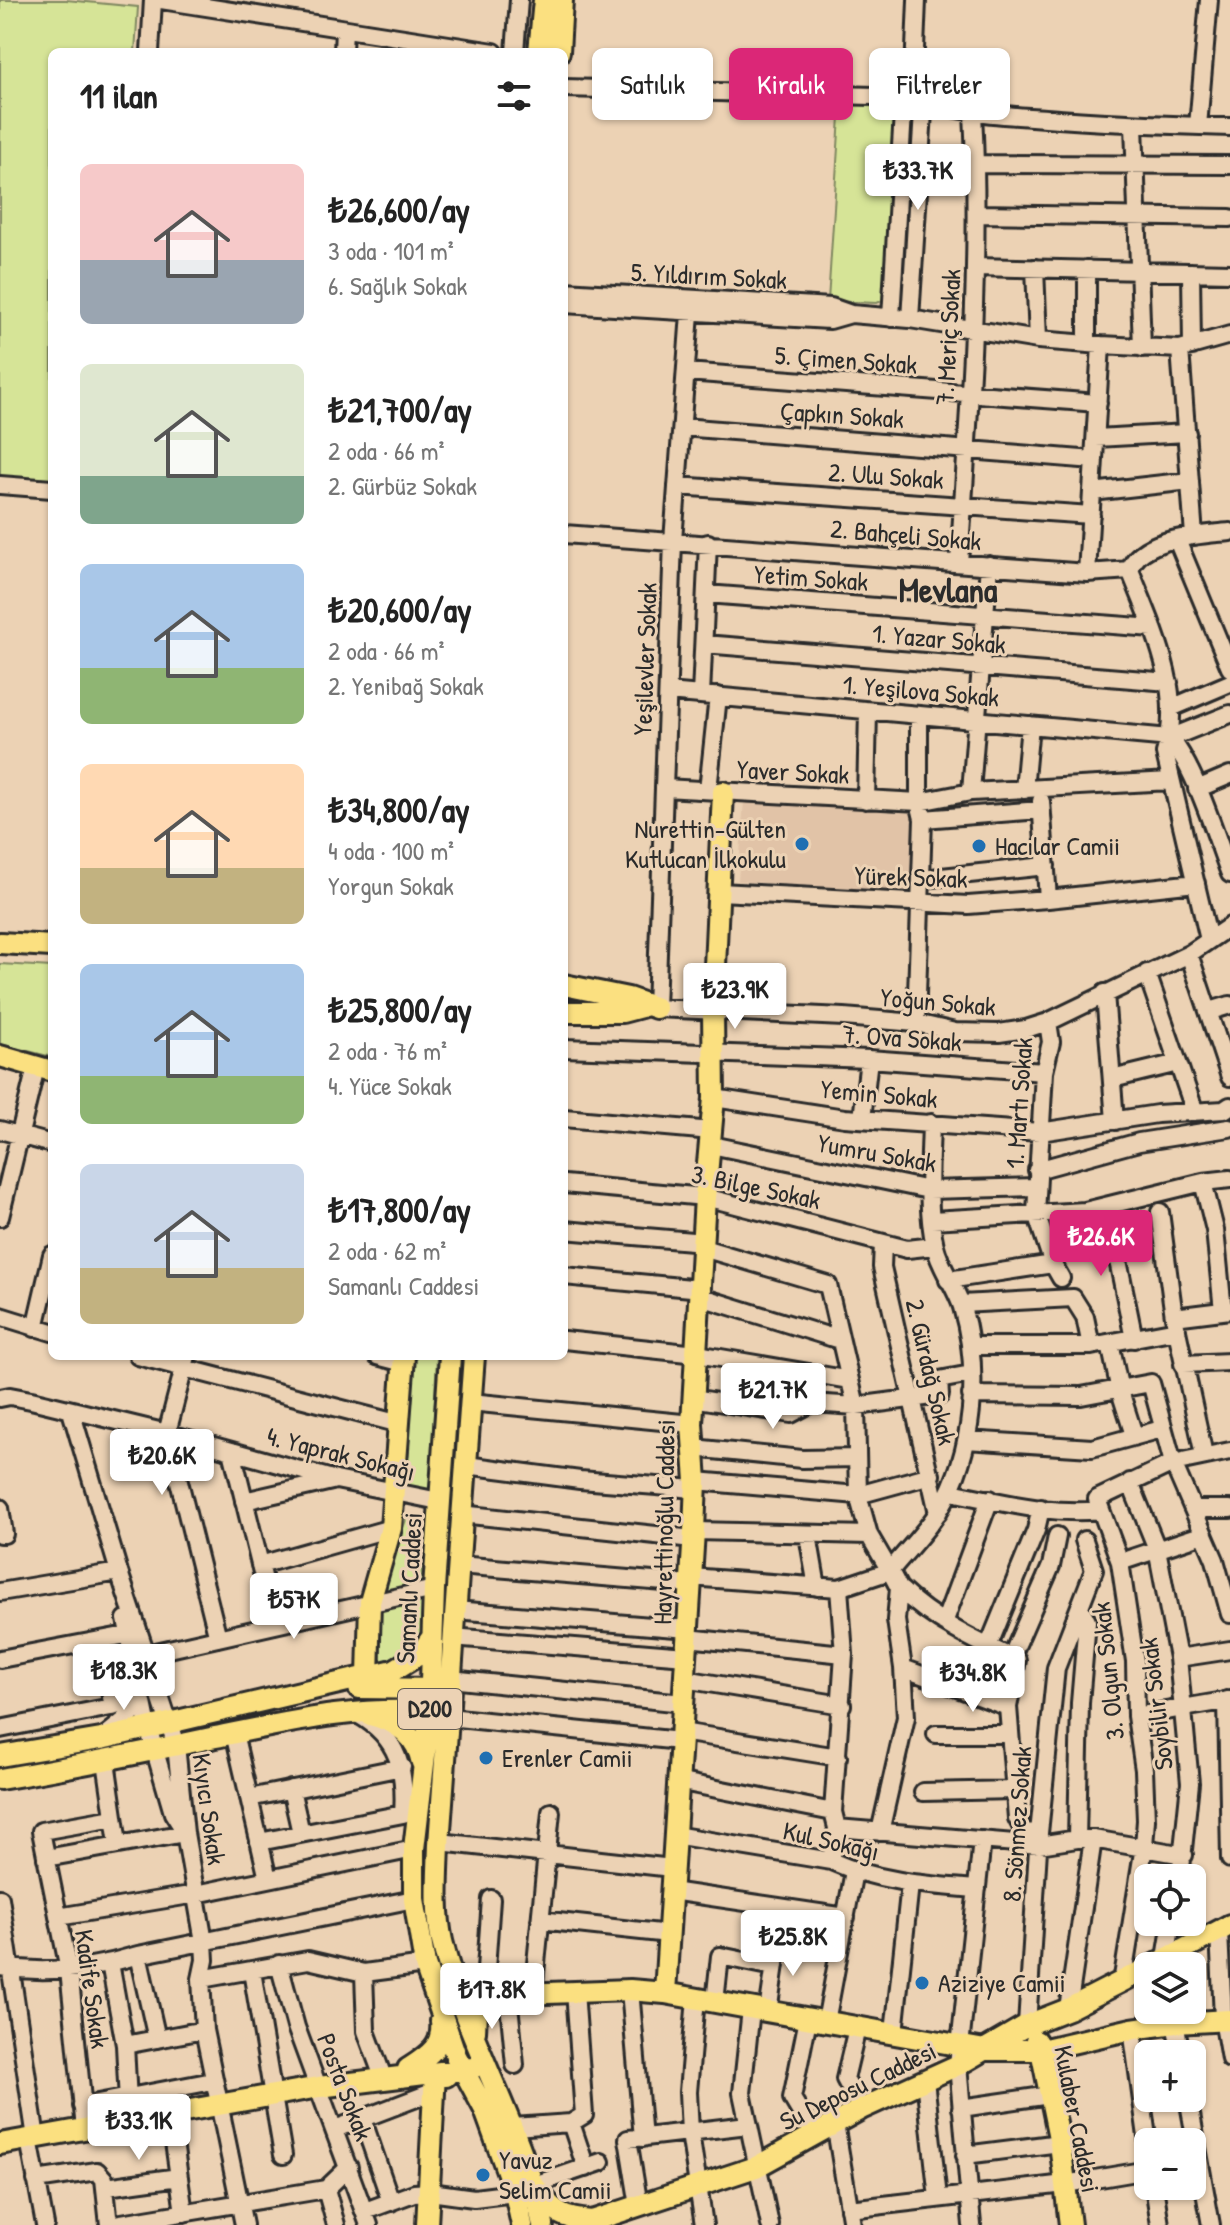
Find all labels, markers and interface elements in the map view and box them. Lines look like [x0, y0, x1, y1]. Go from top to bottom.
chip: Satılık [592, 48, 713, 120]
chip: Kiralık [729, 48, 853, 120]
chip: Filtreler [869, 48, 1010, 120]
text: 11 ilan [80, 73, 158, 119]
icon: filters [492, 74, 536, 118]
pin: ₺33.7K [853, 144, 983, 212]
text: ₺33.7K [883, 152, 953, 187]
text: ₺26,600/ay [328, 187, 470, 233]
icon: home [144, 196, 240, 292]
text: 3 oda · 101 m² [328, 233, 454, 268]
street label: 5. Yıldırım Sokak [630, 254, 788, 297]
text: 6. Sağlık Sokak [328, 268, 467, 303]
street label: 7. Meriç Sokak [926, 268, 969, 406]
street label: 5. Çimen Sokak [774, 337, 919, 382]
text: ₺21,700/ay [328, 387, 472, 433]
street label: Çapkın Sokak [779, 393, 905, 436]
icon: home [144, 396, 240, 492]
text: 2 oda · 66 m² [328, 433, 445, 468]
street label: 2. Ulu Sokak [827, 454, 945, 497]
text: 2. Gürbüz Sokak [328, 468, 477, 503]
street label: 2. Bahçeli Sokak [829, 510, 983, 559]
street label: Yetim Sokak [753, 556, 870, 599]
district label: Mevlana [899, 567, 998, 613]
street label: Yeşilevler Sokak [624, 582, 665, 736]
text: ₺20,600/ay [328, 587, 472, 633]
icon: home [144, 596, 240, 692]
street label: 1. Yazar Sokak [871, 615, 1008, 662]
text: 2 oda · 66 m² [328, 633, 445, 668]
street label: 1. Yeşilova Sokak [841, 666, 1001, 715]
text: 2. Yenibağ Sokak [328, 668, 484, 703]
street label: Yaver Sokak [736, 751, 850, 792]
text: ₺34,800/ay [328, 787, 470, 833]
icon: home [144, 796, 240, 892]
place label: Nurettin-Gülten Kutlucan İlkokulu [625, 811, 786, 876]
place label: Hacılar Camii [995, 828, 1120, 863]
text: 4 oda · 100 m² [328, 833, 454, 868]
marker: Nurettin-Gülten Kutlucan İlkokulu [793, 835, 811, 853]
marker: Hacılar Camii [970, 837, 988, 855]
street label: Yürek Sokak [854, 857, 968, 896]
text: Yorgun Sokak [328, 868, 454, 903]
pin: ₺23.9K [670, 963, 800, 1031]
text: ₺23.9K [701, 971, 769, 1006]
street label: Yoğun Sokak [879, 979, 997, 1024]
text: ₺25,800/ay [328, 987, 472, 1033]
icon: home [144, 996, 240, 1092]
street label: 7. Ova Sokak [841, 1016, 963, 1059]
text: 2 oda · 76 m² [328, 1033, 447, 1068]
street label: 1. Martı Sokak [996, 1036, 1041, 1170]
text: 4. Yüce Sokak [328, 1068, 452, 1103]
street label: Yemin Sokak [819, 1071, 939, 1116]
street label: Yumru Sokak [815, 1125, 939, 1180]
street label: 3. Bilge Sokak [688, 1156, 824, 1217]
text: ₺17,800/ay [328, 1187, 471, 1233]
icon: home [144, 1196, 240, 1292]
pin: ₺26.6K [1036, 1210, 1166, 1278]
text: ₺26.6K [1068, 1218, 1134, 1253]
text: 2 oda · 62 m² [328, 1233, 446, 1268]
text: Samanlı Caddesi [328, 1268, 479, 1303]
street label: 2. Gürdağ Sokak [898, 1296, 965, 1448]
pin: ₺21.7K [708, 1363, 838, 1431]
text: ₺21.7K [739, 1371, 807, 1406]
street label: 4. Yaprak Sokağı [263, 1418, 419, 1489]
street label: Hayrettinoğlu Caddesi [644, 1419, 683, 1625]
pin: ₺20.6K [97, 1429, 227, 1497]
text: ₺20.6K [128, 1437, 196, 1472]
street label: Samanlı Caddesi [387, 1511, 430, 1664]
pin: ₺57K [247, 1573, 341, 1641]
text: ₺57K [268, 1581, 320, 1616]
street label: 3. Olgun Sokak [1083, 1600, 1132, 1742]
street label: Soybilir Sokak [1130, 1636, 1181, 1772]
pin: ₺18.3K [59, 1644, 189, 1712]
pin: ₺34.8K [908, 1646, 1038, 1714]
text: ₺18.3K [91, 1652, 157, 1687]
text: ₺34.8K [940, 1654, 1006, 1689]
road number: D200 [398, 1689, 462, 1729]
place label: Erenler Camii [502, 1740, 633, 1775]
street label: 8. Sönmez Sokak [994, 1745, 1039, 1903]
marker: Erenler Camii [477, 1749, 495, 1767]
street label: Kıyıcı Sokak [184, 1751, 235, 1867]
street label: Kul Sokağı [780, 1812, 883, 1869]
map controls [1134, 1864, 1206, 2200]
button: locate [1134, 1864, 1206, 1936]
pin: ₺25.8K [728, 1910, 858, 1978]
text: ₺25.8K [759, 1918, 827, 1953]
street label: Kadife Sokak [67, 1927, 118, 2051]
button: layers [1134, 1952, 1206, 2024]
pin: ₺17.8K [427, 1963, 557, 2031]
place label: Aziziye Camii [938, 1965, 1066, 2000]
text: ₺17.8K [458, 1971, 526, 2006]
marker: Aziziye Camii [913, 1974, 931, 1992]
street label: Posta Sokak [309, 2028, 382, 2146]
street label: Su Deposu Caddesi [774, 2033, 942, 2139]
button: + [1134, 2040, 1206, 2112]
street label: Kulaber Caddesi [1046, 2042, 1109, 2195]
pin: ₺33.1K [74, 2094, 204, 2162]
text: ₺33.1K [106, 2102, 172, 2137]
button: − [1134, 2128, 1206, 2200]
place label: Yavuz Selim Camii [499, 2142, 611, 2207]
marker: Yavuz Selim Camii [474, 2166, 492, 2184]

